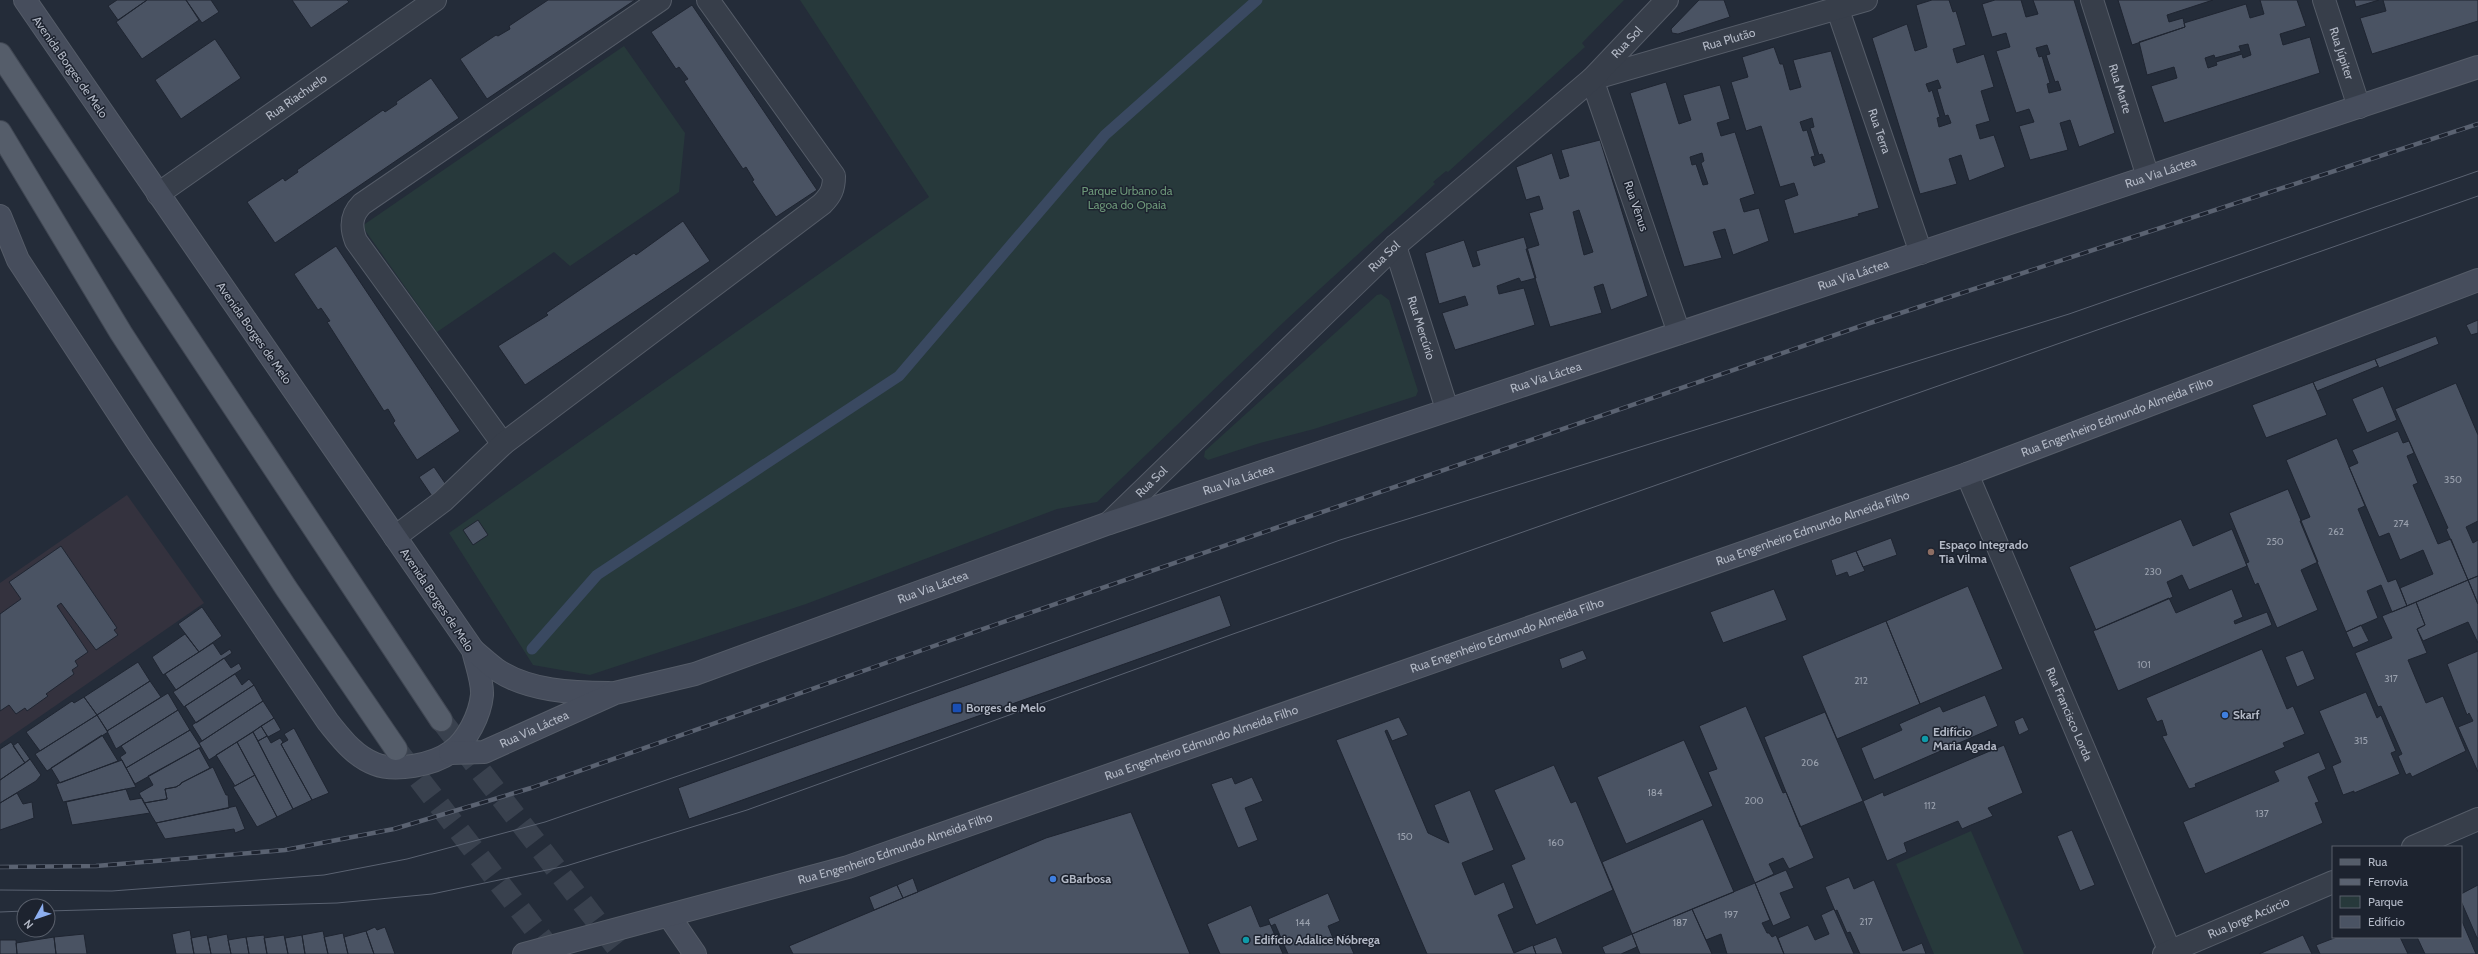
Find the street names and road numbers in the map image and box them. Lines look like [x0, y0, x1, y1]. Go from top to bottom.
street label: Avenida Borges de Melo [30, 13, 112, 121]
street label: Rua Sol [1608, 23, 1645, 61]
street label: Rua Plutão [1701, 24, 1757, 54]
street label: Rua Júpiter [2326, 25, 2358, 81]
street label: Rua Marte [2106, 62, 2135, 115]
street label: Rua Riachuelo [263, 70, 330, 123]
street label: Rua Terra [1865, 106, 1895, 156]
street label: Rua Via Láctea [2123, 153, 2198, 191]
street label: Rua Vênus [1621, 179, 1652, 233]
street label: Rua Sol [1365, 237, 1403, 275]
street label: Rua Via Láctea [1816, 256, 1891, 293]
street label: Avenida Borges de Melo [214, 279, 296, 387]
street label: Rua Mercúrio [1404, 294, 1439, 362]
street label: Rua Via Láctea [1508, 358, 1583, 396]
street label: Rua Engenheiro Edmundo Almeida Filho [2019, 373, 2215, 460]
street label: Rua Via Láctea [1201, 461, 1276, 498]
street label: Rua Sol [1132, 463, 1170, 500]
street label: Rua Engenheiro Edmundo Almeida Filho [1714, 487, 1912, 569]
street label: Avenida Borges de Melo [397, 545, 478, 654]
street label: Rua Via Láctea [895, 567, 970, 607]
street label: Rua Engenheiro Edmundo Almeida Filho [1408, 594, 1606, 676]
street label: Rua Francisco Lorda [2043, 665, 2096, 763]
street label: Rua Engenheiro Edmundo Almeida Filho [1102, 701, 1300, 783]
street label: Rua Via Láctea [497, 707, 571, 751]
street label: Rua Engenheiro Edmundo Almeida Filho [796, 809, 995, 887]
street label: Rua Jorge Acúrcio [2205, 893, 2292, 941]

